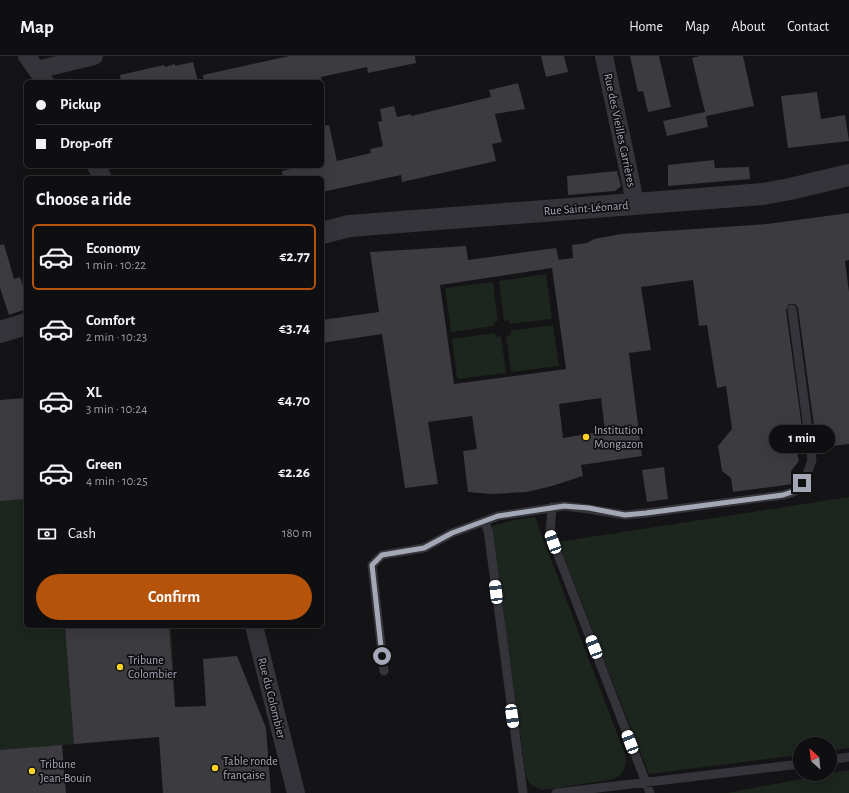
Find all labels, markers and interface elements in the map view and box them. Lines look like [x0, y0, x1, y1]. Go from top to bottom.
text: Map [20, 18, 54, 37]
text: Home [629, 20, 663, 34]
text: Map [685, 20, 709, 34]
text: About [731, 20, 765, 34]
text: Contact [787, 20, 829, 34]
street label: Rue des Vieilles Carrières [602, 72, 638, 188]
text: Pickup [60, 97, 101, 112]
text: Drop-off [60, 136, 112, 151]
text: Choose a ride [36, 191, 131, 209]
street label: Rue Saint-Léonard [543, 199, 629, 217]
icon: car [38, 239, 74, 275]
text: Economy [86, 241, 140, 256]
text: €2.77 [280, 249, 310, 264]
text: 1 min · 10:22 [86, 259, 146, 272]
icon: car [38, 311, 74, 347]
text: Comfort [86, 313, 135, 328]
text: €3.74 [279, 321, 310, 336]
text: 2 min · 10:23 [86, 331, 147, 344]
icon: car [38, 383, 74, 419]
text: XL [86, 385, 102, 400]
text: €4.70 [278, 393, 310, 408]
text: 3 min · 10:24 [86, 403, 148, 416]
place label: Institution Mongazon [594, 424, 643, 450]
callout: 1 min [769, 425, 835, 453]
marker: Institution Mongazon [581, 432, 591, 442]
text: 1 min [788, 432, 816, 445]
icon: car [38, 455, 74, 491]
text: Green [86, 457, 122, 472]
text: €2.26 [278, 465, 310, 480]
route end [793, 474, 811, 492]
text: 4 min · 10:25 [86, 475, 148, 488]
icon: cash [36, 523, 58, 545]
text: Cash [68, 526, 96, 541]
text: 180 m [282, 527, 312, 540]
car [543, 529, 563, 555]
button: Confirm [36, 574, 312, 620]
car [489, 579, 503, 605]
car [584, 634, 604, 660]
route start [373, 647, 391, 665]
place label: Tribune Colombier [128, 654, 177, 680]
street label: Rue du Colombier [256, 656, 288, 740]
marker: Tribune Colombier [115, 662, 125, 672]
car [504, 703, 520, 729]
car [620, 729, 640, 755]
north arrow [793, 737, 837, 781]
map controls [793, 737, 837, 781]
place label: Table ronde française [223, 755, 278, 781]
place label: Tribune Jean-Bouin [40, 758, 91, 784]
marker: Table ronde française [210, 763, 220, 773]
marker: Tribune Jean-Bouin [27, 766, 37, 776]

